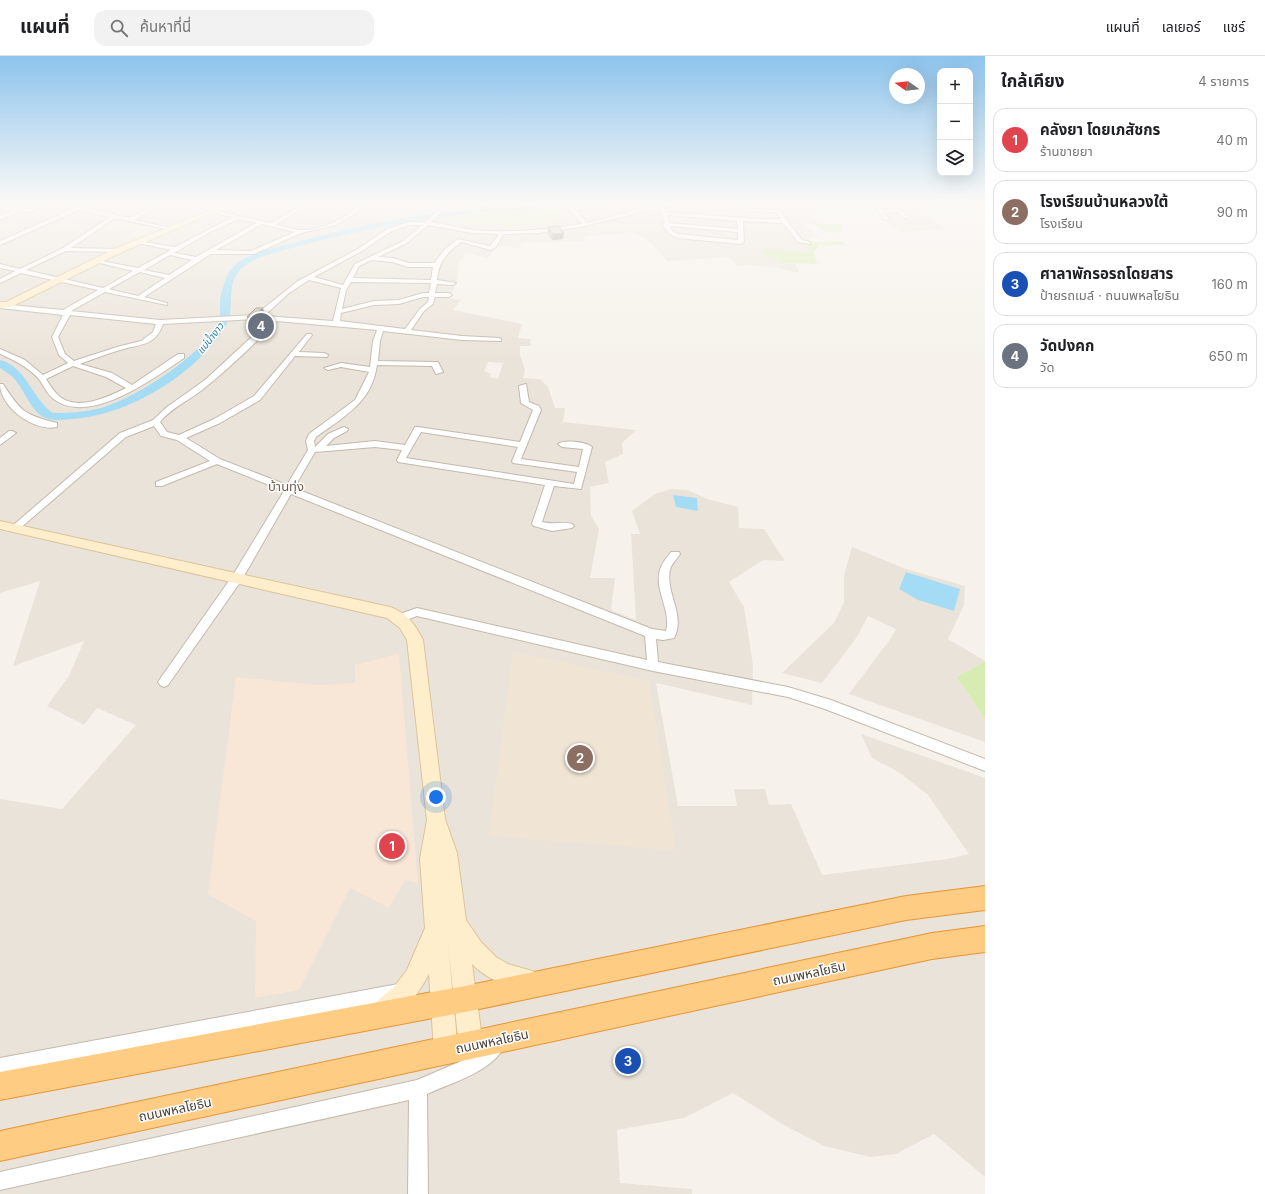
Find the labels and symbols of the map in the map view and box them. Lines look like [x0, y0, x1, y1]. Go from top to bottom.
north arrow [889, 68, 925, 104]
pin: 4 [248, 311, 274, 341]
water label: แม่น้ำงาว [193, 319, 227, 356]
district label: บ้านทุ่ง [268, 478, 304, 494]
pin: 2 [567, 743, 593, 773]
your location [426, 787, 446, 807]
pin: 1 [379, 831, 405, 861]
street label: ถนนพหลโยธิน [771, 957, 847, 989]
street label: ถนนพหลโยธิน [454, 1025, 530, 1057]
pin: 3 [615, 1046, 641, 1076]
street label: ถนนพหลโยธิน [137, 1093, 213, 1125]

